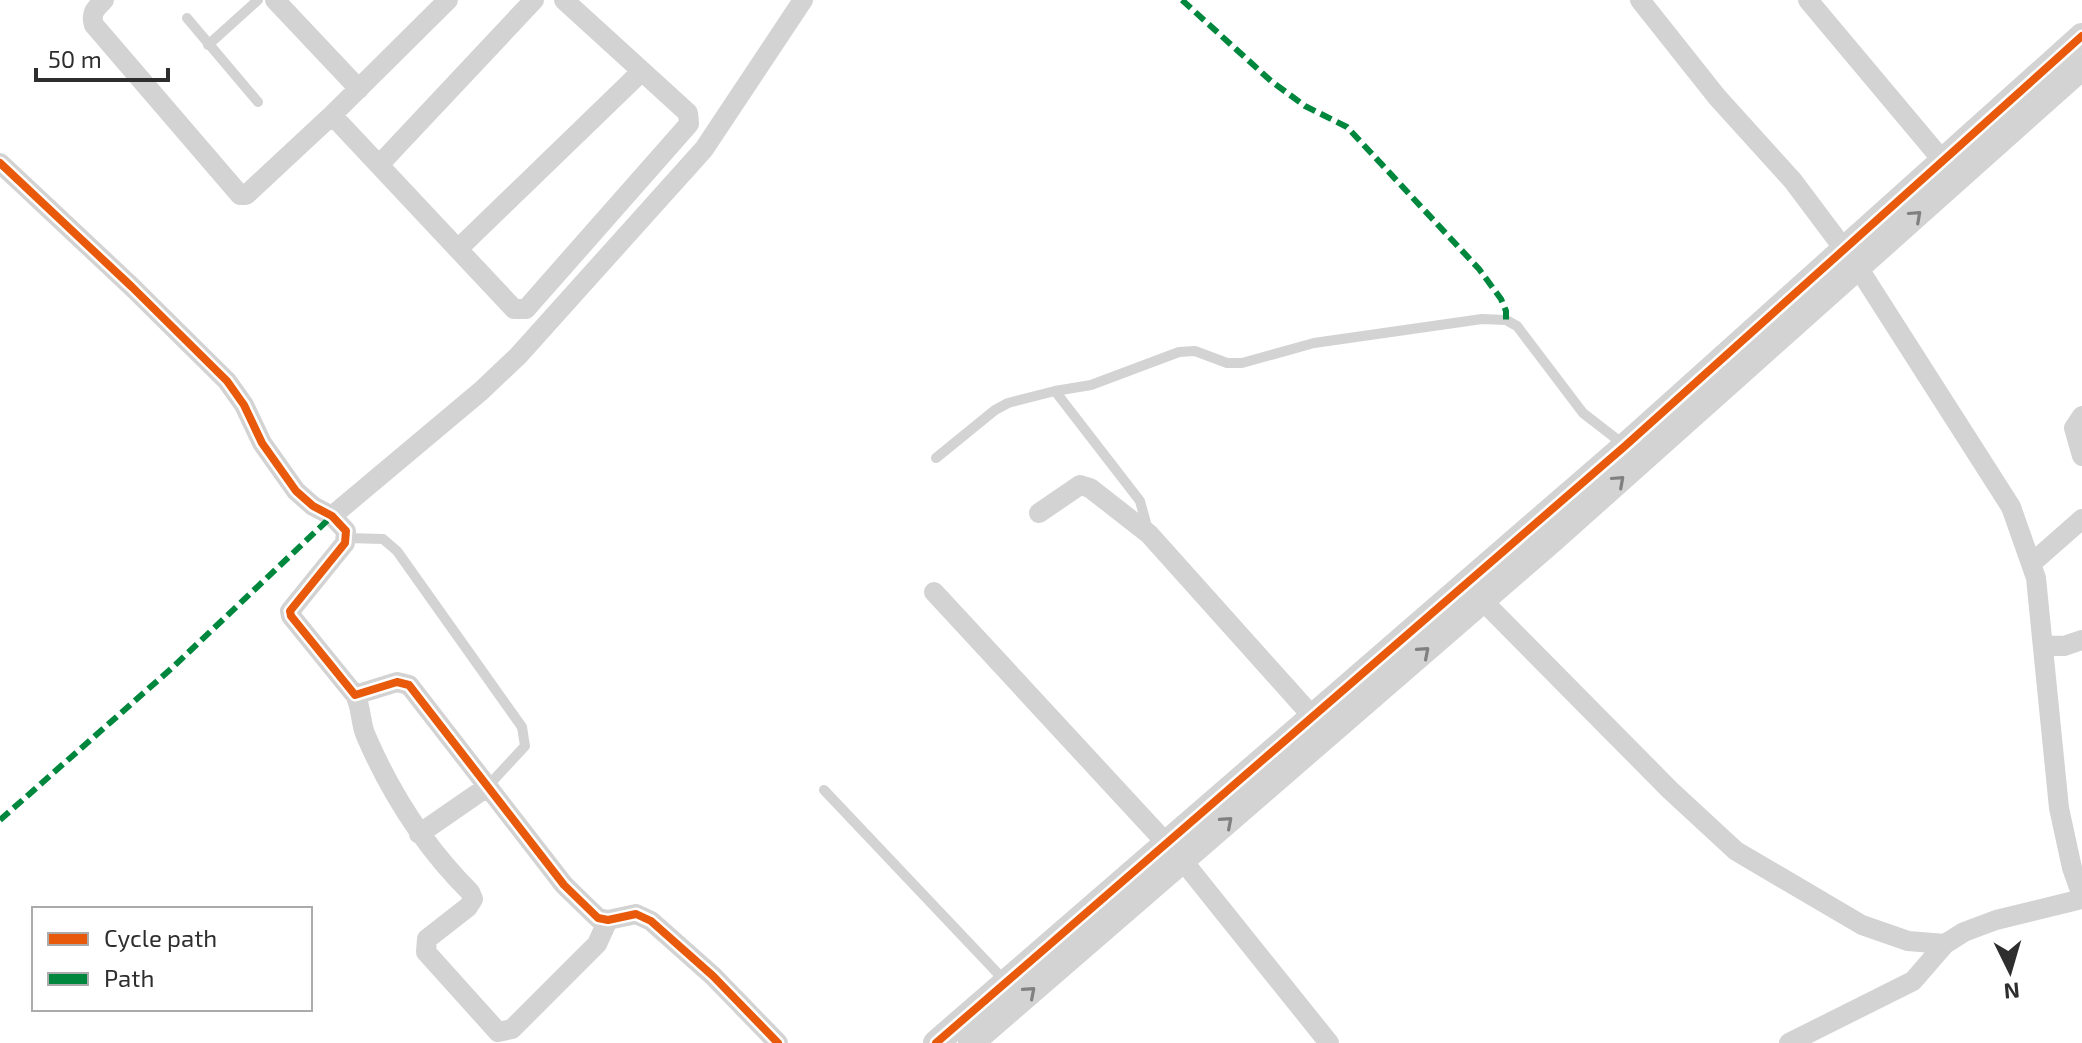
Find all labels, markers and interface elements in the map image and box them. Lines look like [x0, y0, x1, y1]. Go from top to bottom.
scale bar [36, 32, 168, 82]
text: 50 m [48, 44, 102, 73]
one-way arrow [1907, 212, 1922, 226]
one-way arrow [1610, 476, 1625, 490]
one-way arrow [1414, 647, 1429, 662]
one-way arrow [1218, 818, 1233, 832]
legend [32, 907, 312, 1011]
text: Cycle path [104, 923, 217, 952]
north arrow [1970, 931, 2050, 1011]
text: Path [104, 963, 154, 992]
text: N [2003, 978, 2021, 1006]
one-way arrow [1021, 987, 1036, 1002]

